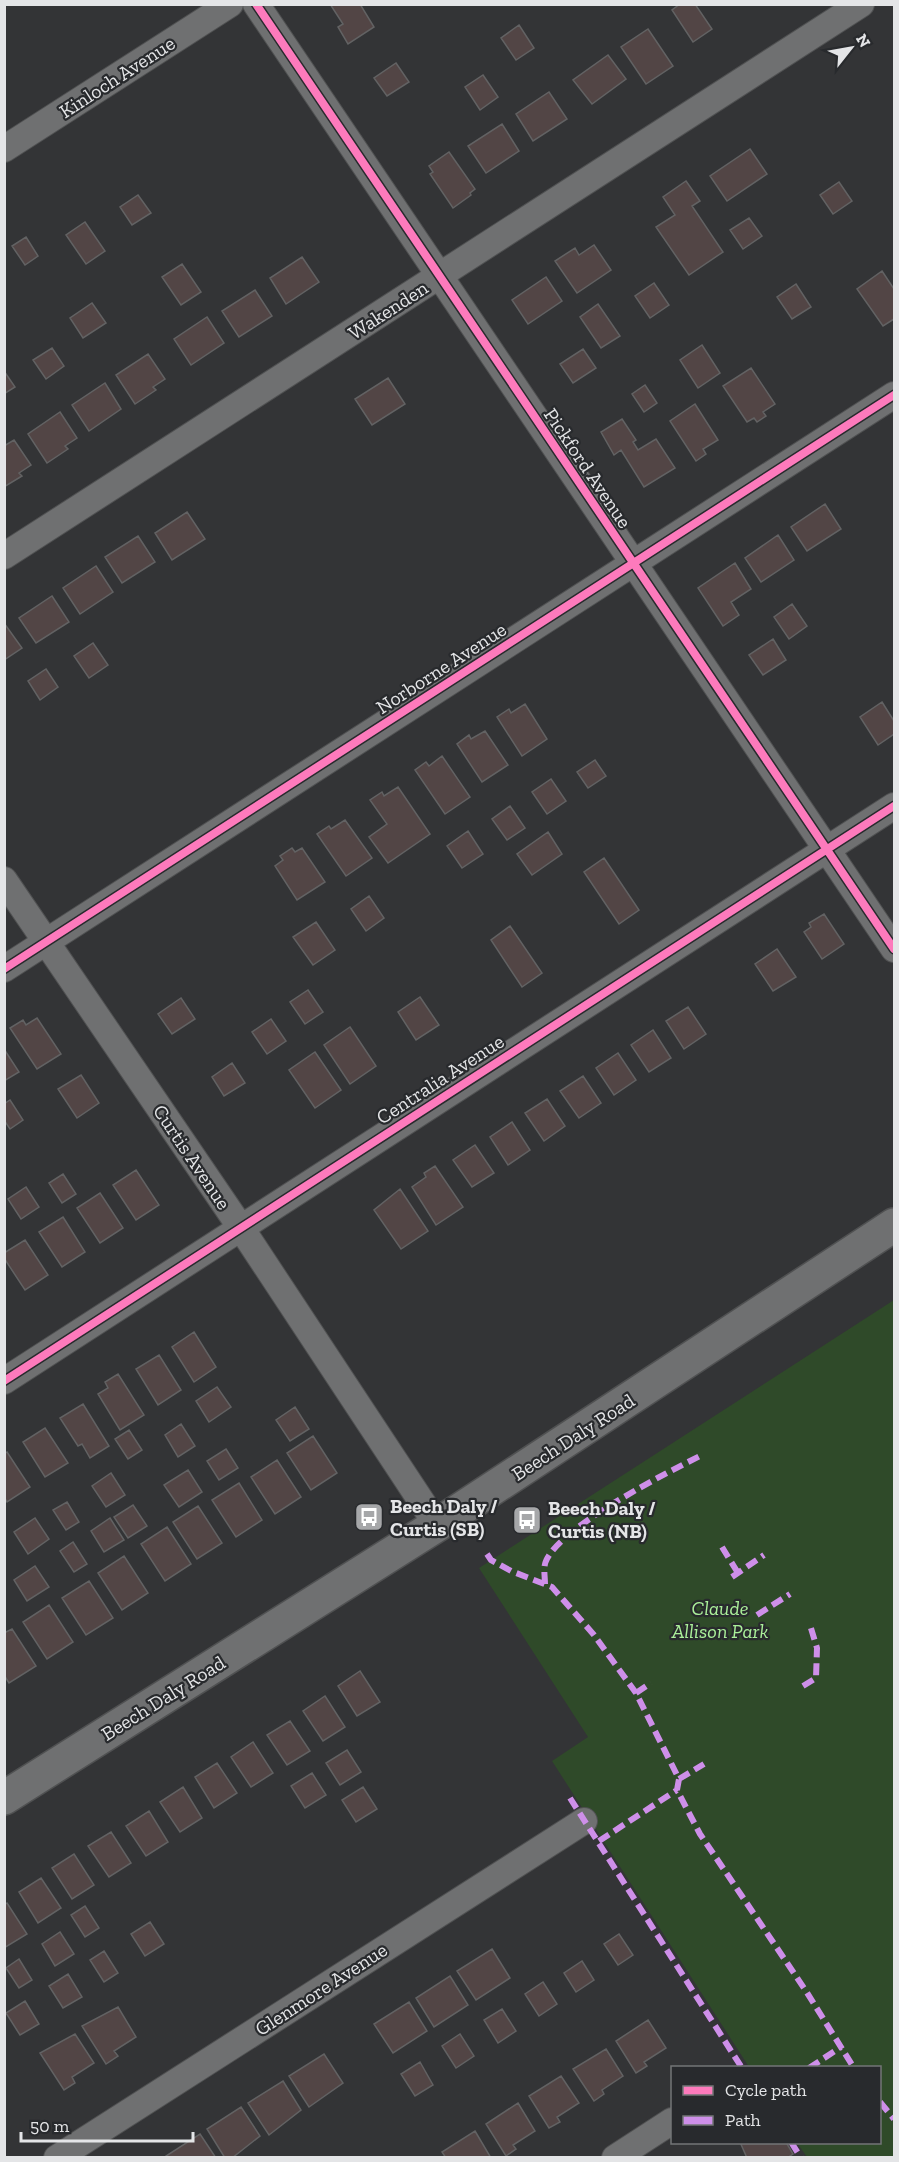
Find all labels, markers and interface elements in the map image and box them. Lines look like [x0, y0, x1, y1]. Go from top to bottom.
north arrow [821, 18, 881, 78]
text: N [852, 30, 875, 51]
street label: Kinloch Avenue [55, 31, 179, 123]
street label: Wakenden [344, 275, 433, 345]
street label: Pickford Avenue [539, 403, 637, 533]
street label: Norborne Avenue [371, 617, 511, 719]
street label: Centralia Avenue [372, 1029, 508, 1129]
street label: Curtis Avenue [148, 1100, 236, 1214]
street label: Beech Daly Road [507, 1388, 639, 1486]
place label: Beech Daly / Curtis (SB) [390, 1494, 498, 1541]
place label: Beech Daly / Curtis (NB) [548, 1496, 656, 1543]
bus stop icon: Beech Daly / Curtis (SB) [353, 1501, 385, 1533]
bus stop icon: Beech Daly / Curtis (NB) [511, 1504, 543, 1536]
park label: Claude Allison Park [671, 1596, 768, 1643]
street label: Beech Daly Road [97, 1650, 229, 1746]
street label: Glenmore Avenue [250, 1937, 392, 2041]
legend [671, 2066, 881, 2144]
text: Cycle path [725, 2079, 807, 2101]
scale bar [21, 2105, 194, 2143]
text: Path [725, 2109, 761, 2131]
text: 50 m [30, 2115, 70, 2137]

